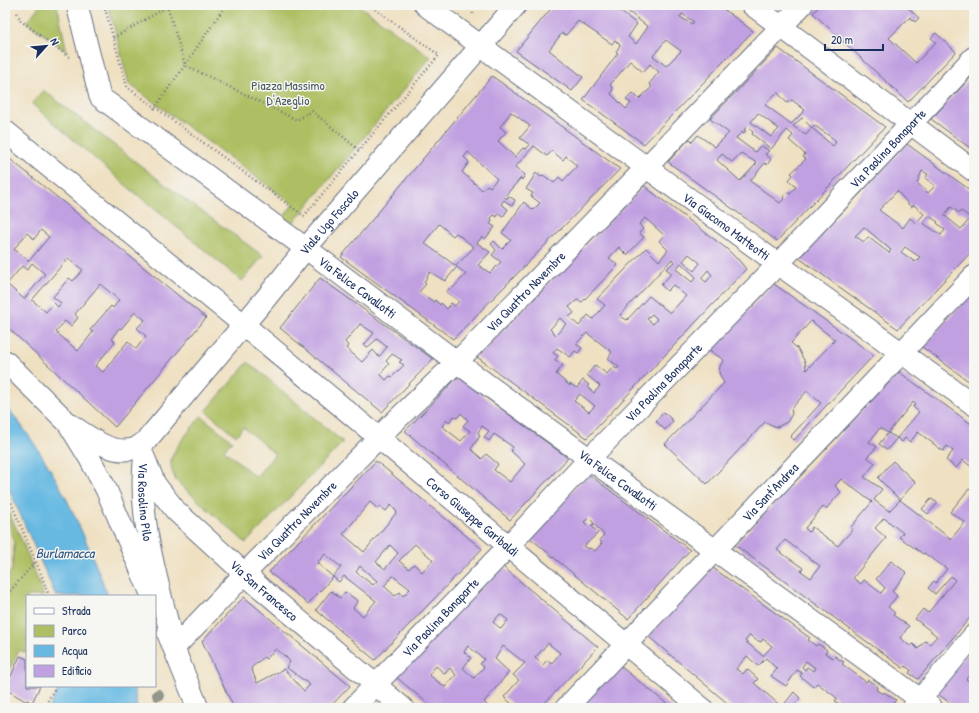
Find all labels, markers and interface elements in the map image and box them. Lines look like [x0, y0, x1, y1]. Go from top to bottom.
north arrow [26, 26, 66, 66]
scale bar [825, 26, 883, 52]
text: 20 m [831, 31, 853, 48]
text: N [47, 36, 63, 47]
park label: Piazza Massimo D'Azeglio [251, 76, 325, 109]
street label: Via Paolina Bonaparte [845, 104, 930, 192]
street label: Viale Ugo Foscolo [295, 185, 363, 259]
street label: Via Giacomo Matteotti [679, 188, 774, 264]
street label: Via Quattro Novembre [482, 247, 569, 336]
street label: Via Felice Cavallotti [315, 252, 400, 322]
street label: Via Paolina Bonaparte [621, 339, 706, 426]
street label: Via Felice Cavallotti [575, 445, 661, 514]
street label: Via Sant'Andrea [738, 459, 802, 525]
street label: Via Rosolino Pilo [134, 462, 157, 542]
street label: Corso Giuseppe Garibaldi [423, 472, 523, 560]
street label: Via Quattro Novembre [253, 476, 341, 565]
water label: Burlamacca [36, 543, 96, 562]
street label: Via San Francesco [226, 556, 302, 625]
street label: Via Paolina Bonaparte [398, 574, 483, 661]
legend [26, 595, 156, 687]
text: Strada [62, 602, 91, 619]
text: Parco [62, 622, 87, 639]
text: Acqua [62, 642, 88, 659]
text: Edificio [62, 662, 92, 679]

